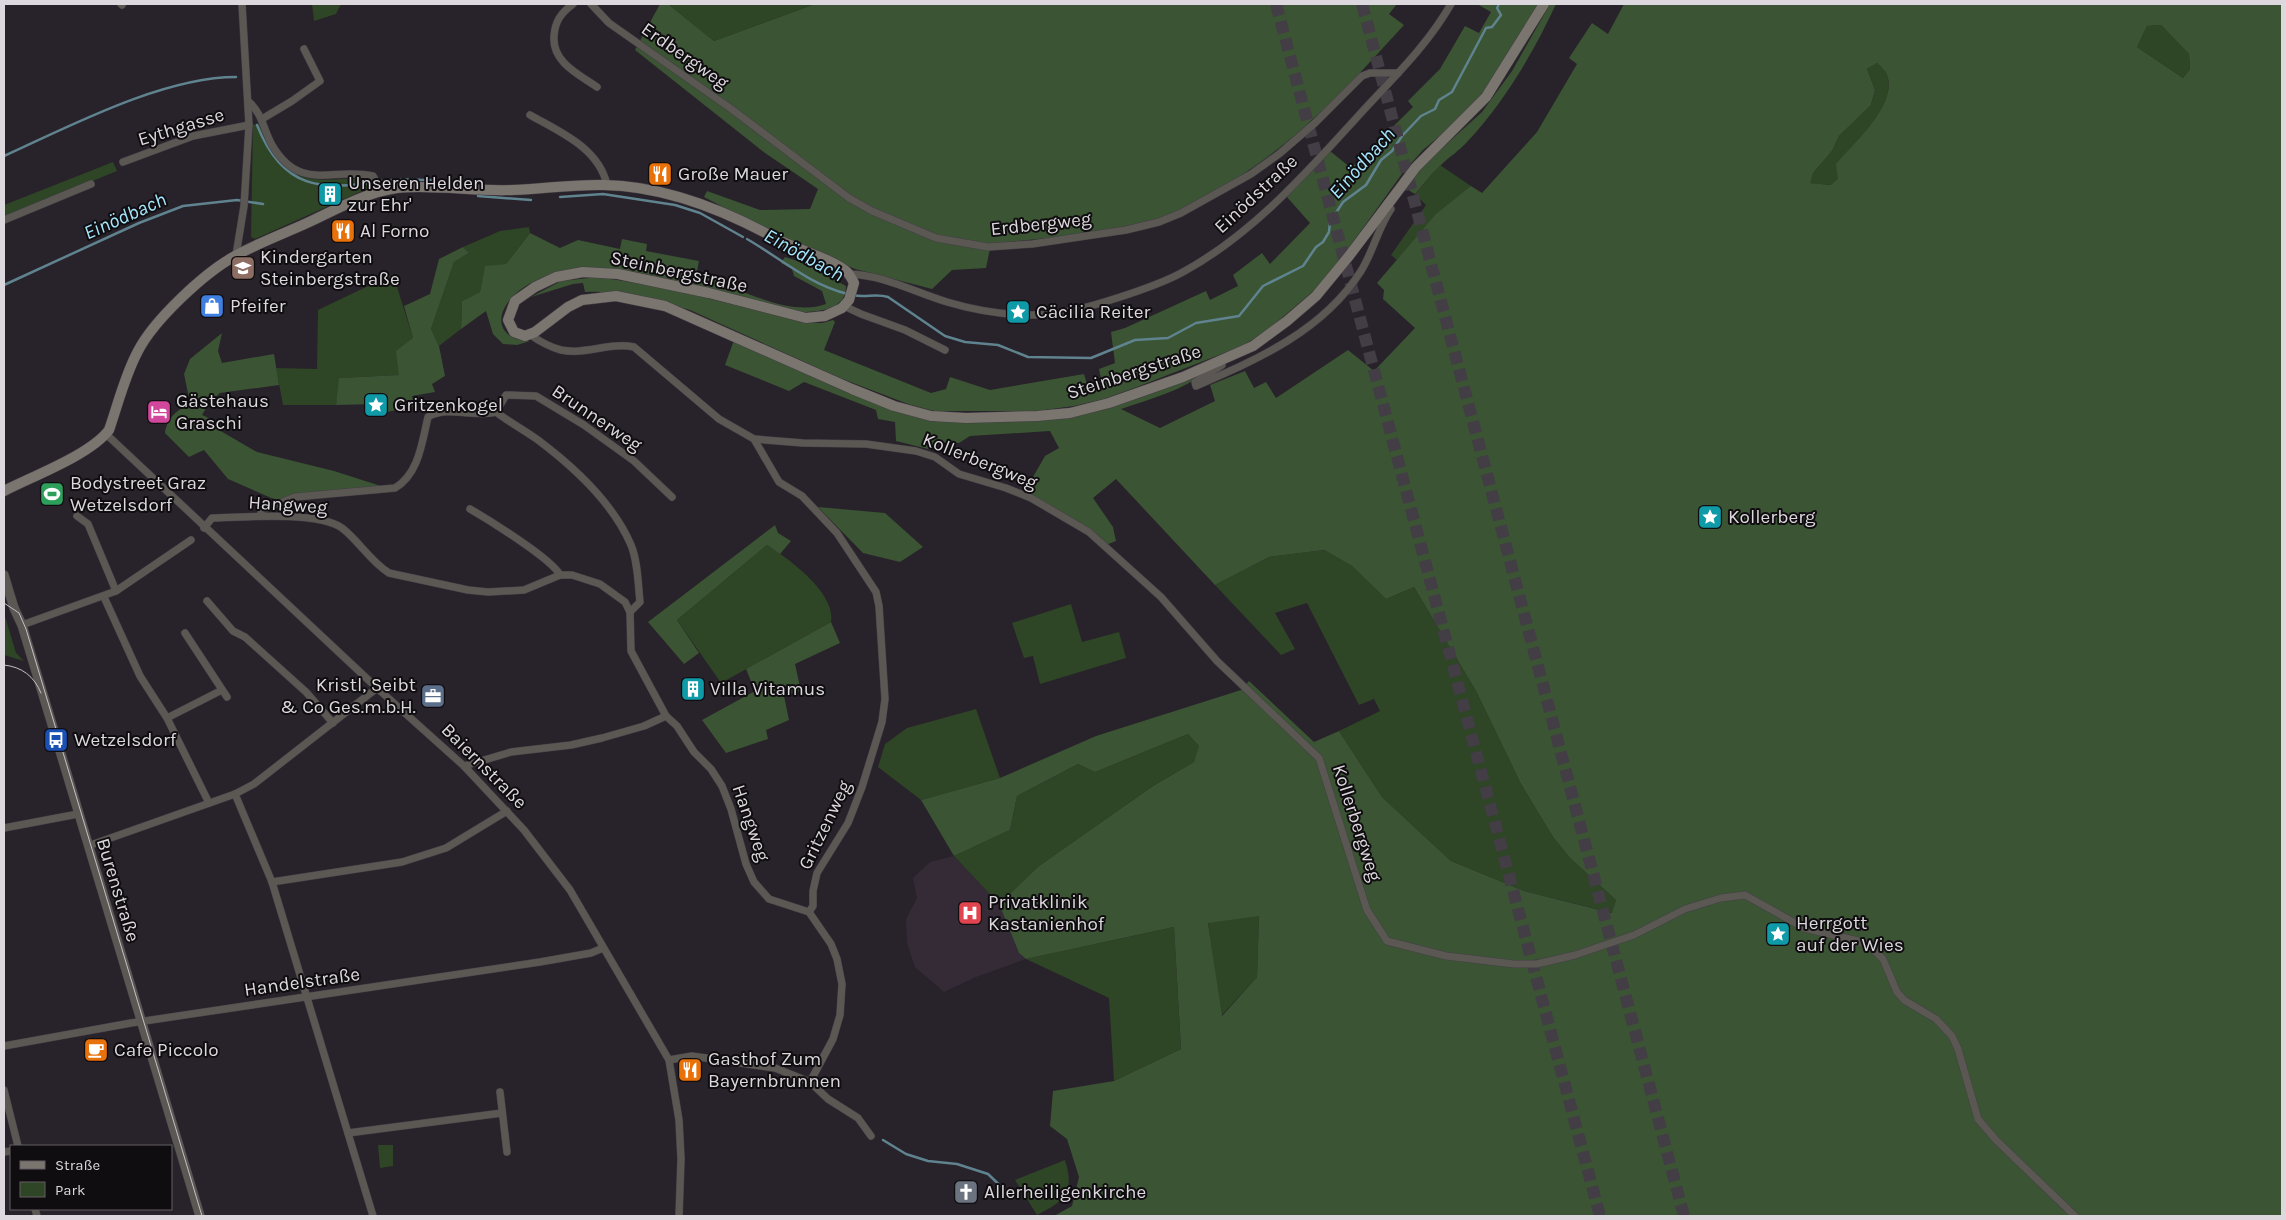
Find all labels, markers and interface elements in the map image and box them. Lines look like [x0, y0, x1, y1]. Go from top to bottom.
street label: Erdbergweg [637, 18, 733, 94]
street label: Eythgasse [135, 103, 227, 151]
water label: Einödbach [1324, 123, 1400, 203]
street label: Einödstraße [1210, 150, 1302, 238]
restaurant icon: Große Mauer [647, 161, 673, 187]
place label: Große Mauer [678, 163, 788, 185]
place label: Unseren Helden zur Ehr' [348, 172, 484, 216]
building icon: Unseren Helden zur Ehr' [317, 181, 343, 207]
water label: Einödbach [80, 188, 170, 244]
street label: Erdbergweg [989, 208, 1093, 240]
restaurant icon: Al Forno [330, 218, 356, 244]
place label: Al Forno [360, 220, 429, 242]
water label: Einödbach [760, 224, 848, 286]
place label: Kindergarten Steinbergstraße [260, 246, 400, 290]
street label: Steinbergstraße [608, 247, 750, 297]
school or university icon: Kindergarten Steinbergstraße [230, 255, 256, 281]
shop icon: Pfeifer [199, 293, 225, 319]
place label: Pfeifer [230, 295, 286, 317]
place icon: Cäcilia Reiter [1005, 299, 1031, 325]
place label: Cäcilia Reiter [1036, 301, 1150, 323]
street label: Steinbergstraße [1064, 340, 1204, 404]
street label: Brunnerweg [548, 380, 646, 456]
place label: Gästehaus Graschi [176, 390, 269, 434]
place icon: Gritzenkogel [363, 392, 389, 418]
place label: Gritzenkogel [394, 394, 503, 416]
hotel icon: Gästehaus Graschi [146, 399, 172, 425]
street label: Kollerbergweg [919, 428, 1041, 494]
place label: Bodystreet Graz Wetzelsdorf [70, 472, 206, 516]
sports icon: Bodystreet Graz Wetzelsdorf [39, 481, 65, 507]
street label: Hangweg [248, 491, 329, 519]
place icon: Kollerberg [1697, 504, 1723, 530]
place label: Kollerberg [1728, 506, 1816, 528]
place label: Kristl, Seibt & Co Ges.m.b.H. [280, 674, 416, 718]
building icon: Villa Vitamus [680, 676, 706, 702]
place label: Villa Vitamus [710, 678, 825, 700]
office icon: Kristl, Seibt & Co Ges.m.b.H. [420, 683, 446, 709]
street label: Baiernstraße [437, 719, 531, 813]
bus stop icon: Wetzelsdorf [43, 727, 69, 753]
place label: Wetzelsdorf [74, 729, 177, 751]
street label: Kollerbergweg [1328, 762, 1386, 885]
street label: Gritzenweg [794, 777, 856, 873]
street label: Hangweg [728, 782, 774, 864]
street label: Burenstraße [92, 835, 144, 945]
place label: Privatklinik Kastanienhof [988, 891, 1105, 935]
hospital icon: Privatklinik Kastanienhof [957, 900, 983, 926]
place label: Herrgott auf der Wies [1796, 912, 1904, 956]
place icon: Herrgott auf der Wies [1765, 921, 1791, 947]
street label: Handelstraße [243, 963, 361, 1001]
cafe icon: Cafe Piccolo [83, 1037, 109, 1063]
place label: Cafe Piccolo [114, 1039, 219, 1061]
place label: Gasthof Zum Bayernbrunnen [708, 1048, 841, 1092]
restaurant icon: Gasthof Zum Bayernbrunnen [677, 1057, 703, 1083]
legend [10, 1145, 172, 1210]
text: Straße [55, 1156, 100, 1174]
church icon: Allerheiligenkirche [953, 1179, 979, 1205]
text: Park [55, 1181, 85, 1199]
place label: Allerheiligenkirche [984, 1181, 1146, 1203]

